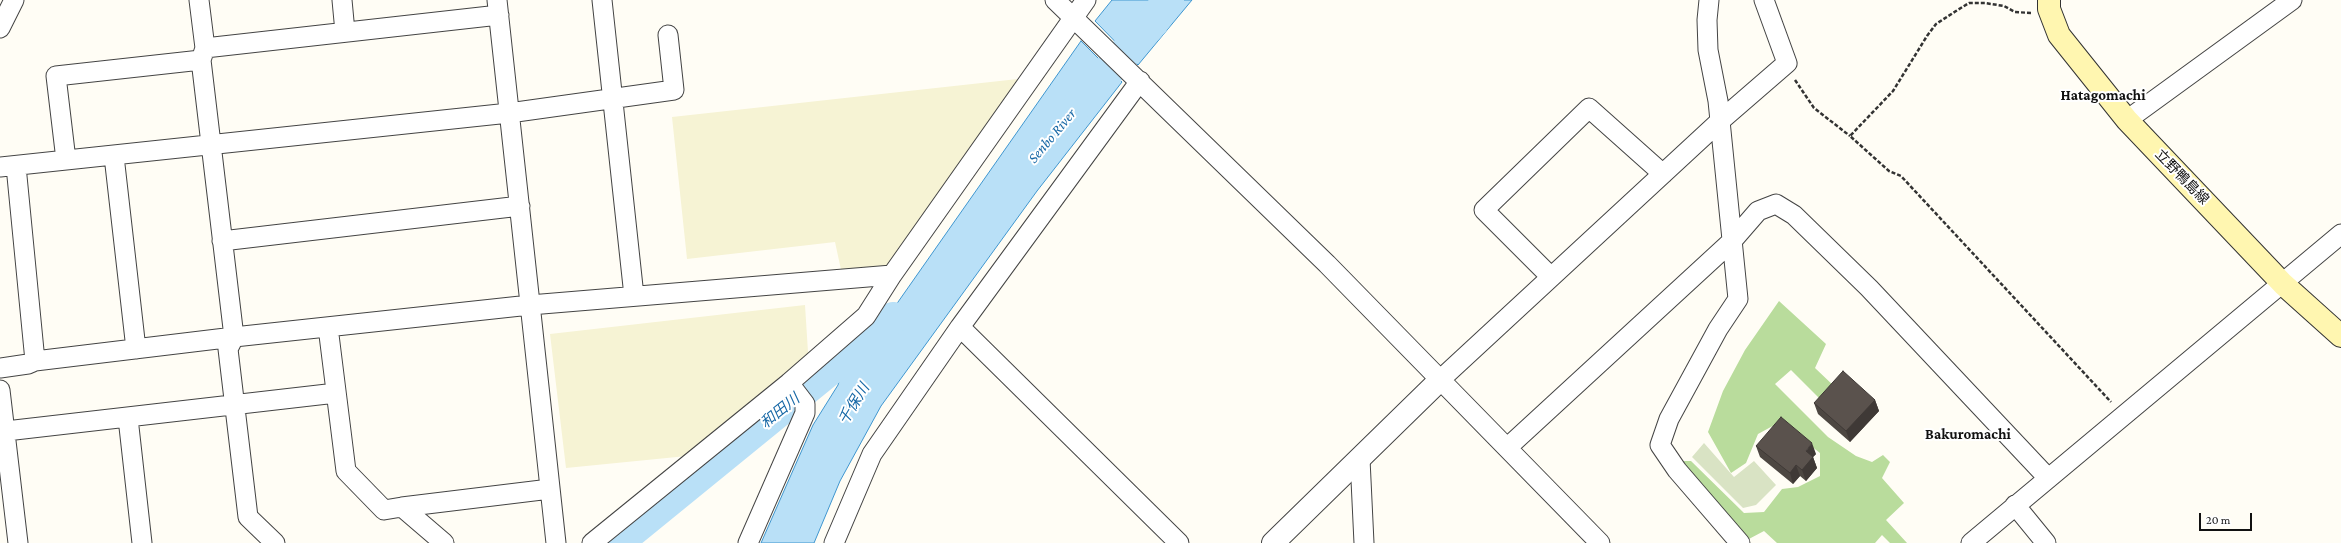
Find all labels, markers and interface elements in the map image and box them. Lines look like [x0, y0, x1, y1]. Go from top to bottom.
district label: Hatagomachi [2060, 86, 2146, 104]
water label: Senbo River [1024, 105, 1080, 167]
street label: 立野鴨島線 [2152, 146, 2212, 208]
water label: 千保川 [835, 380, 873, 428]
water label: 和田川 [757, 390, 803, 432]
district label: Bakuromachi [1925, 425, 2011, 443]
scale bar [2201, 505, 2254, 531]
text: 20 m [2206, 513, 2230, 527]

